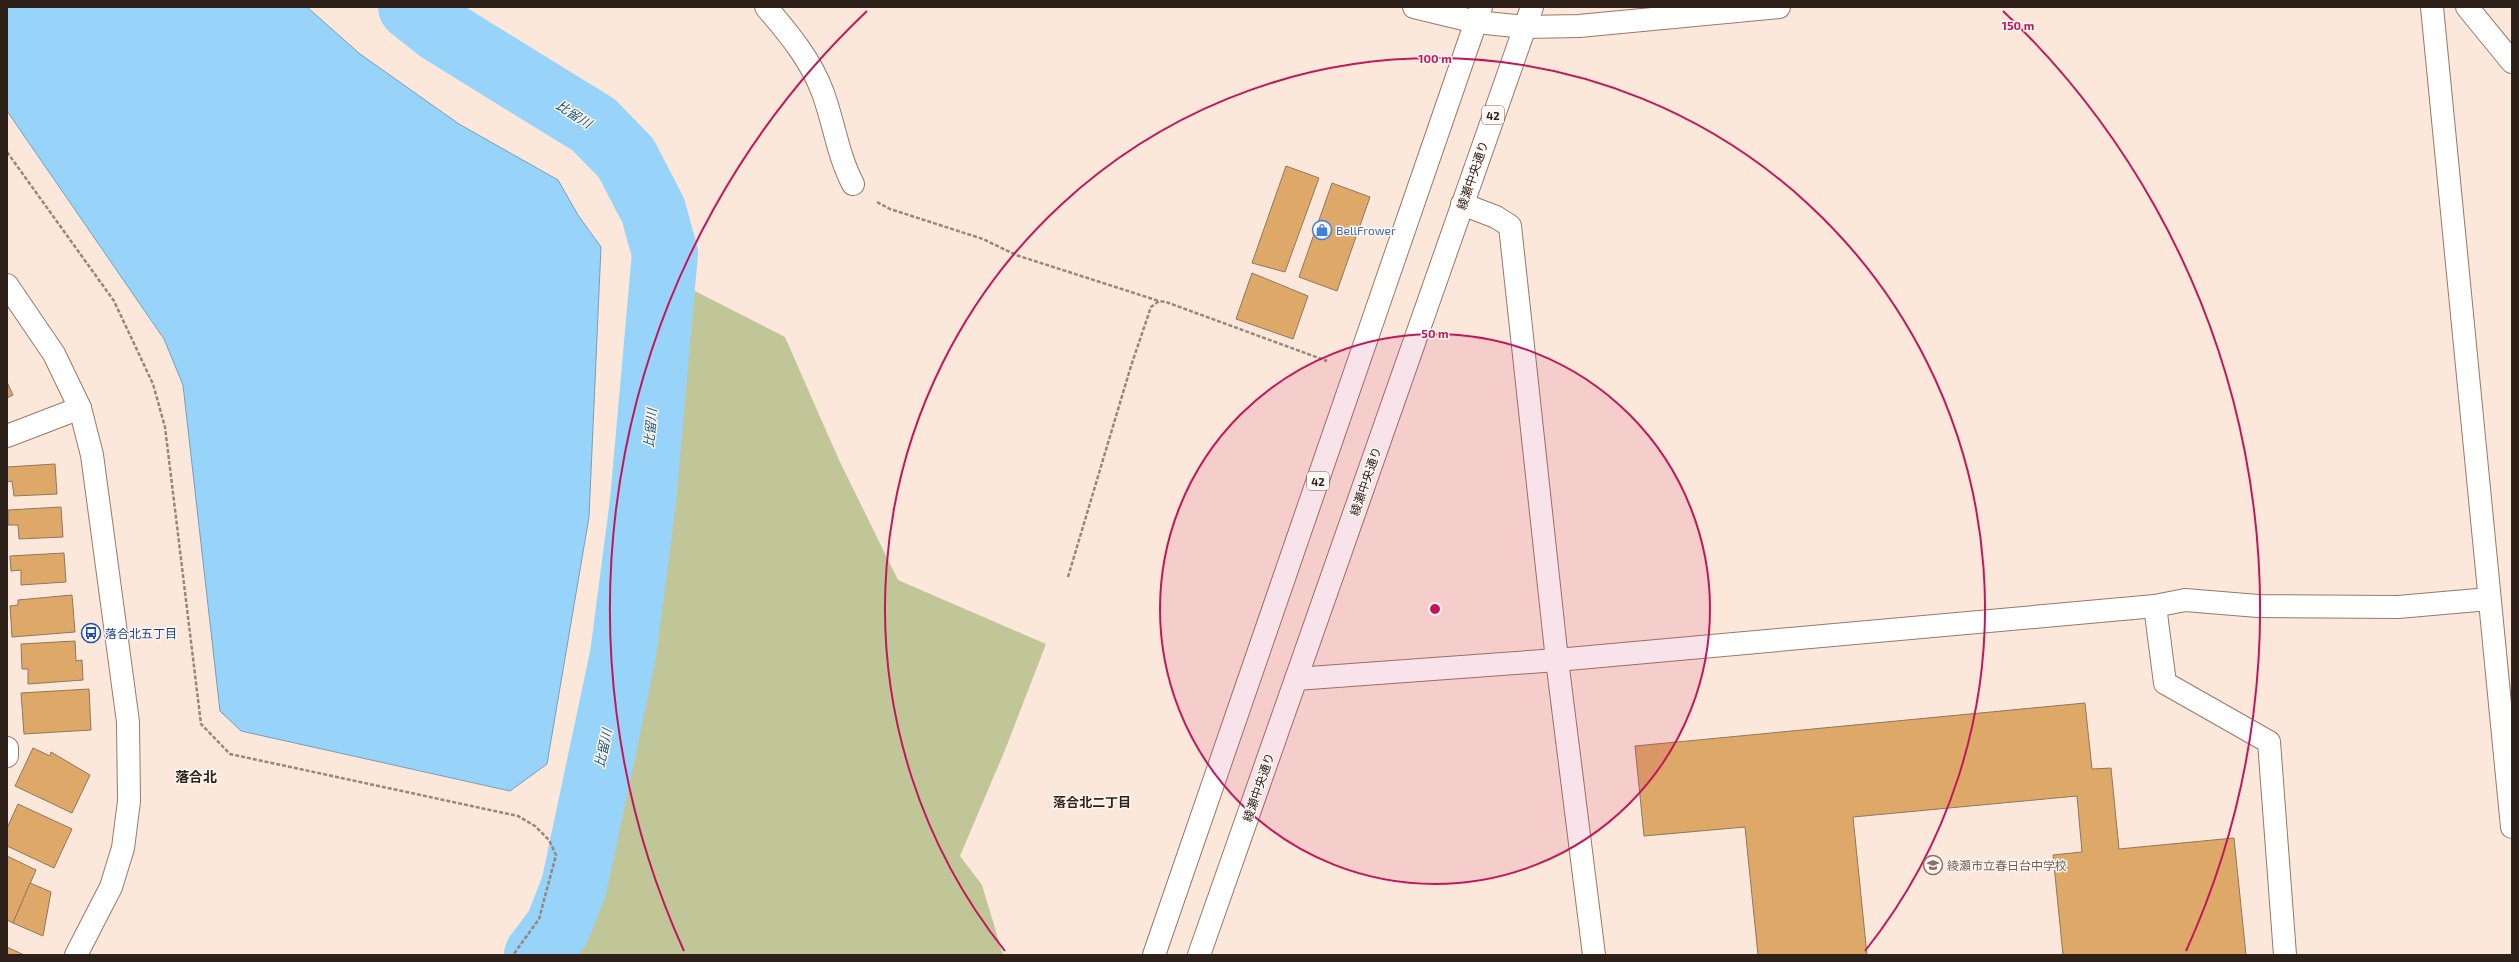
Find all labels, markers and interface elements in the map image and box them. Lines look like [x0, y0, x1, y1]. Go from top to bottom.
text: 150 m [2002, 18, 2034, 32]
text: 100 m [1418, 51, 1452, 65]
water label: 比留川 [553, 97, 596, 132]
road number: 42 [1482, 106, 1504, 124]
street label: 綾瀬中央通り [1454, 139, 1490, 211]
shop icon: BellFrower [1311, 219, 1333, 241]
place label: BellFrower [1336, 223, 1396, 237]
text: 50 m [1421, 326, 1449, 340]
water label: 比留川 [640, 406, 660, 448]
street label: 綾瀬中央通り [1347, 445, 1383, 517]
road number: 42 [1307, 472, 1329, 490]
centre of rings [1428, 602, 1442, 616]
bus stop icon: 落合北五丁目 [80, 622, 102, 644]
place label: 落合北五丁目 [105, 626, 177, 640]
water label: 比留川 [591, 725, 615, 769]
street label: 綾瀬中央通り [1240, 751, 1276, 823]
district label: 落合北 [175, 768, 217, 785]
district label: 落合北二丁目 [1053, 794, 1131, 810]
school or university icon: 綾瀬市立春日台中学校 [1922, 854, 1944, 876]
place label: 綾瀬市立春日台中学校 [1947, 858, 2067, 872]

